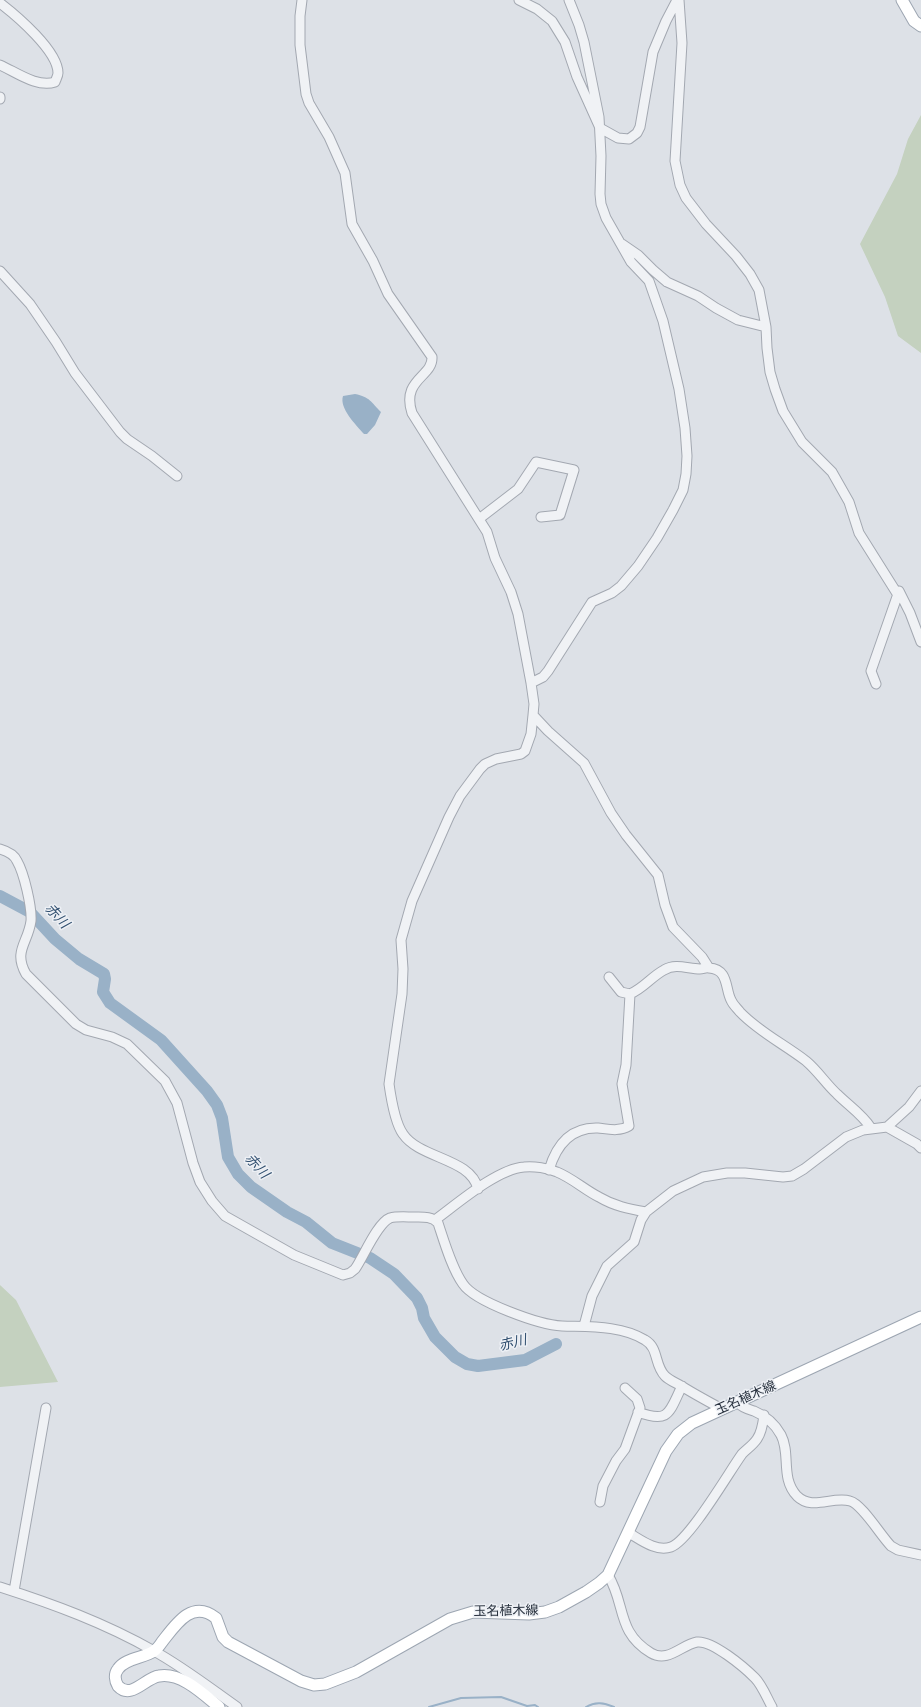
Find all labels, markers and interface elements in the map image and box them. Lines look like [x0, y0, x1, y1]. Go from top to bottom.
water label: 赤川 [40, 901, 72, 933]
water label: 赤川 [240, 1151, 272, 1183]
water label: 赤川 [497, 1333, 529, 1355]
street label: 玉名植木線 [713, 1379, 779, 1419]
street label: 玉名植木線 [473, 1604, 539, 1620]

